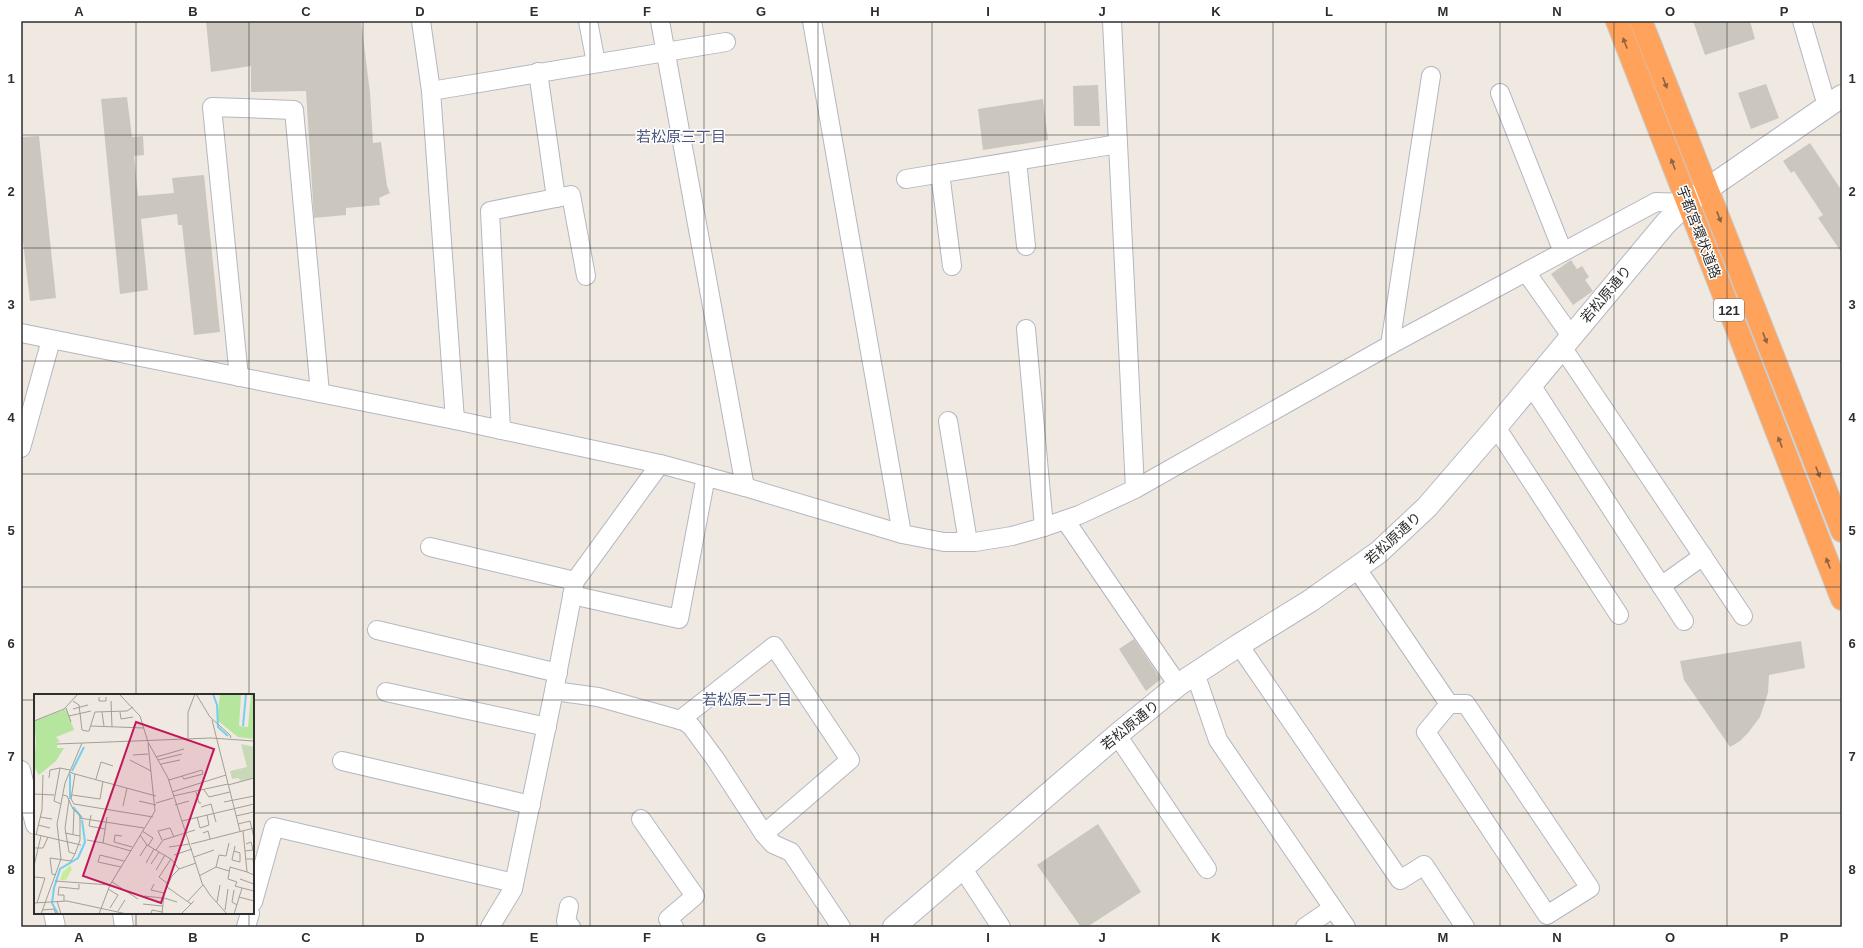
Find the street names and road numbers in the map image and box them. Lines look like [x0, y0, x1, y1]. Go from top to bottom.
street label: 宇都宮環状道路 [1674, 183, 1724, 281]
street label: 若松原通り [1577, 262, 1635, 326]
road number: 121 [1714, 299, 1744, 321]
street label: 若松原通り [1362, 509, 1424, 567]
street label: 若松原通り [1098, 697, 1162, 753]

